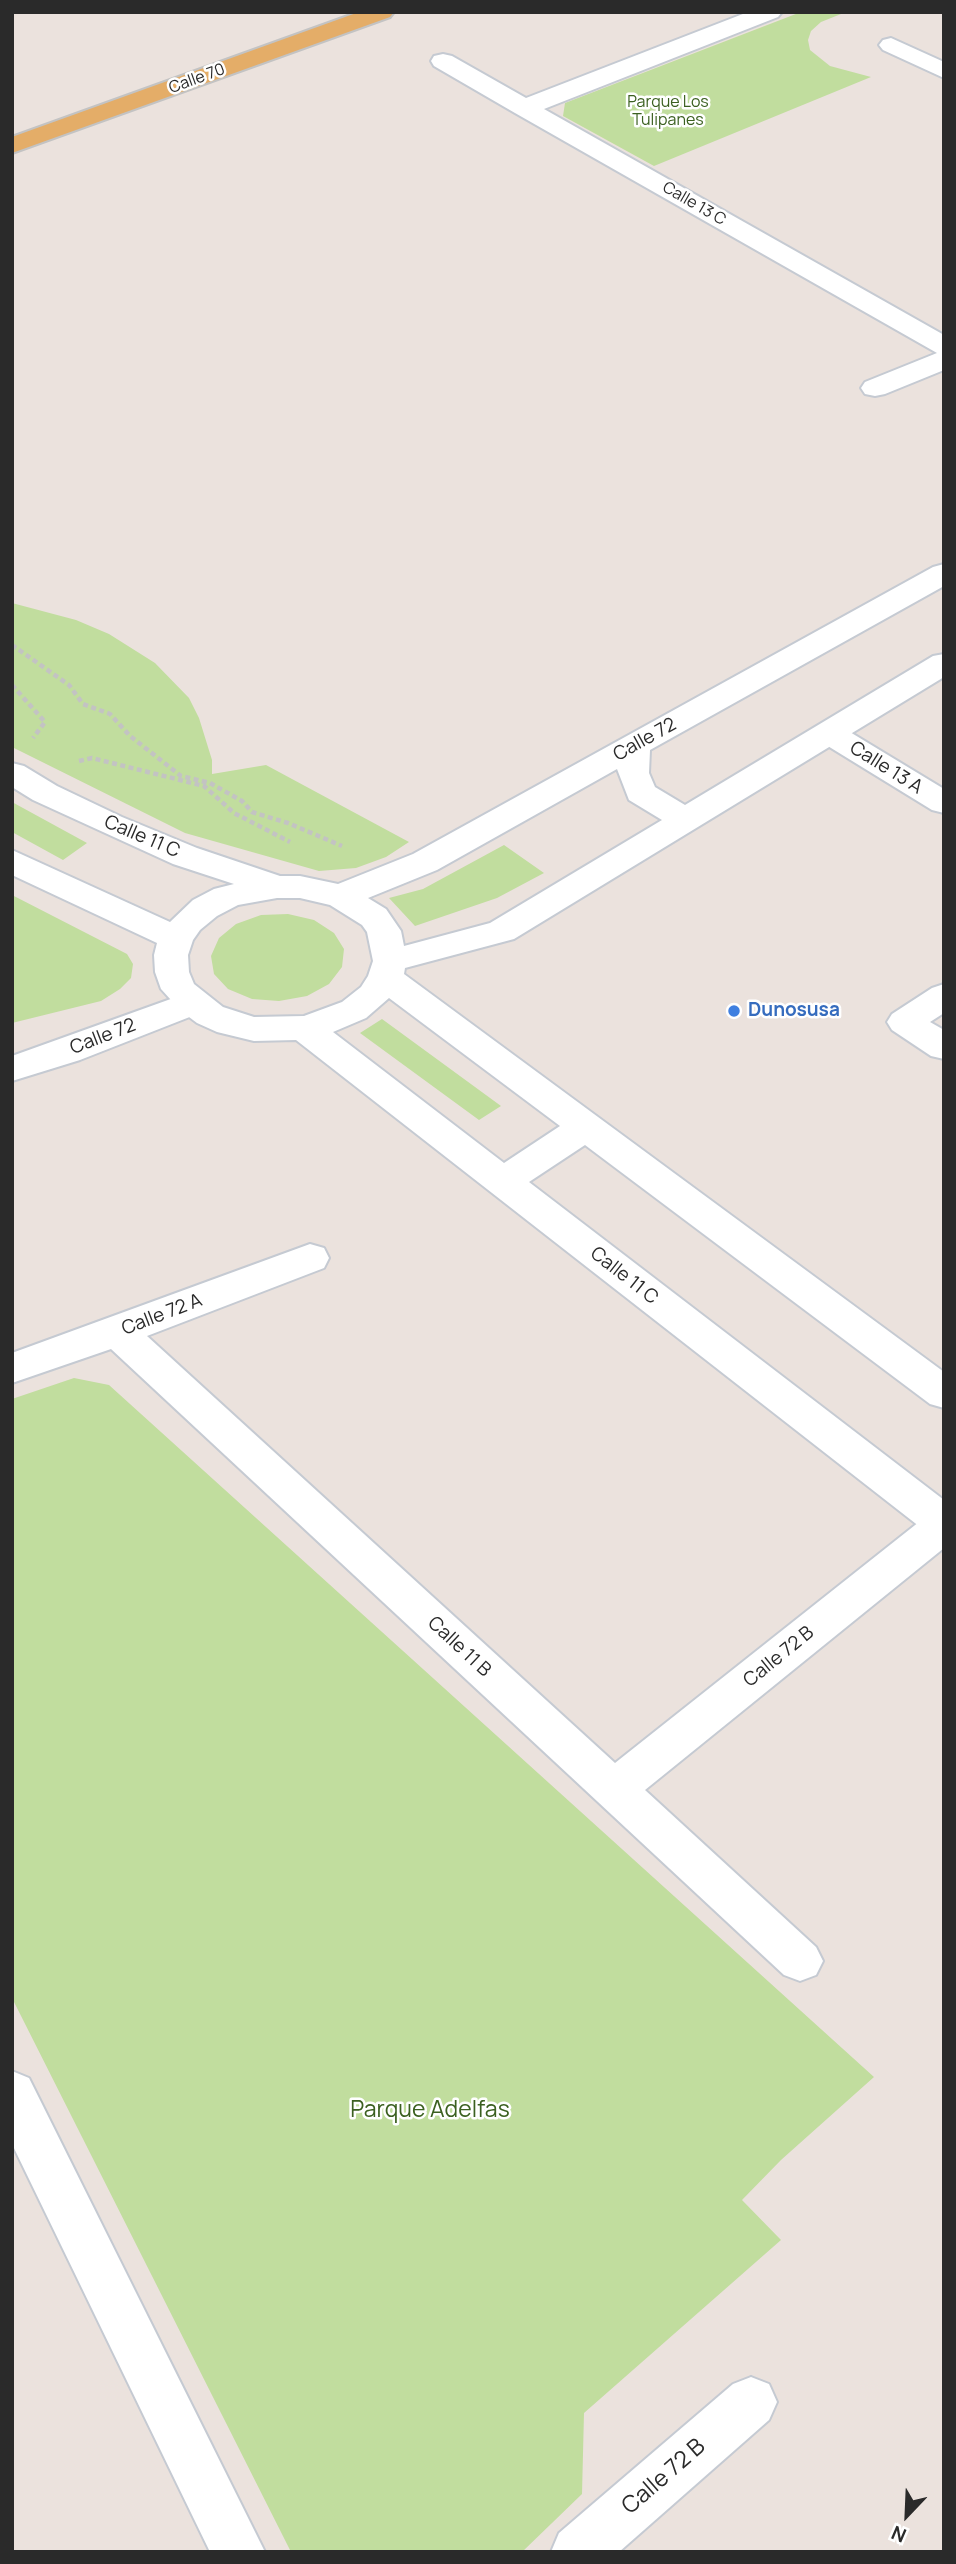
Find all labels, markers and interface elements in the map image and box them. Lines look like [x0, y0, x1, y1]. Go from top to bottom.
street label: Calle 70 [166, 60, 228, 98]
park label: Parque Los Tulipanes [627, 93, 709, 131]
street label: Calle 13 C [659, 178, 729, 230]
street label: Calle 72 [610, 713, 680, 767]
street label: Calle 13 A [845, 737, 927, 799]
street label: Calle 11 C [101, 811, 183, 863]
place label: Dunosusa [748, 1000, 840, 1022]
marker: Dunosusa [726, 1003, 742, 1019]
street label: Calle 72 [67, 1014, 139, 1060]
street label: Calle 11 C [585, 1242, 663, 1310]
street label: Calle 72 A [119, 1289, 205, 1341]
street label: Calle 11 B [423, 1612, 495, 1682]
street label: Calle 72 B [739, 1622, 819, 1692]
park label: Parque Adelfas [350, 2097, 510, 2125]
street label: Calle 72 B [617, 2433, 711, 2521]
north arrow [872, 2480, 942, 2550]
text: N [887, 2520, 910, 2549]

